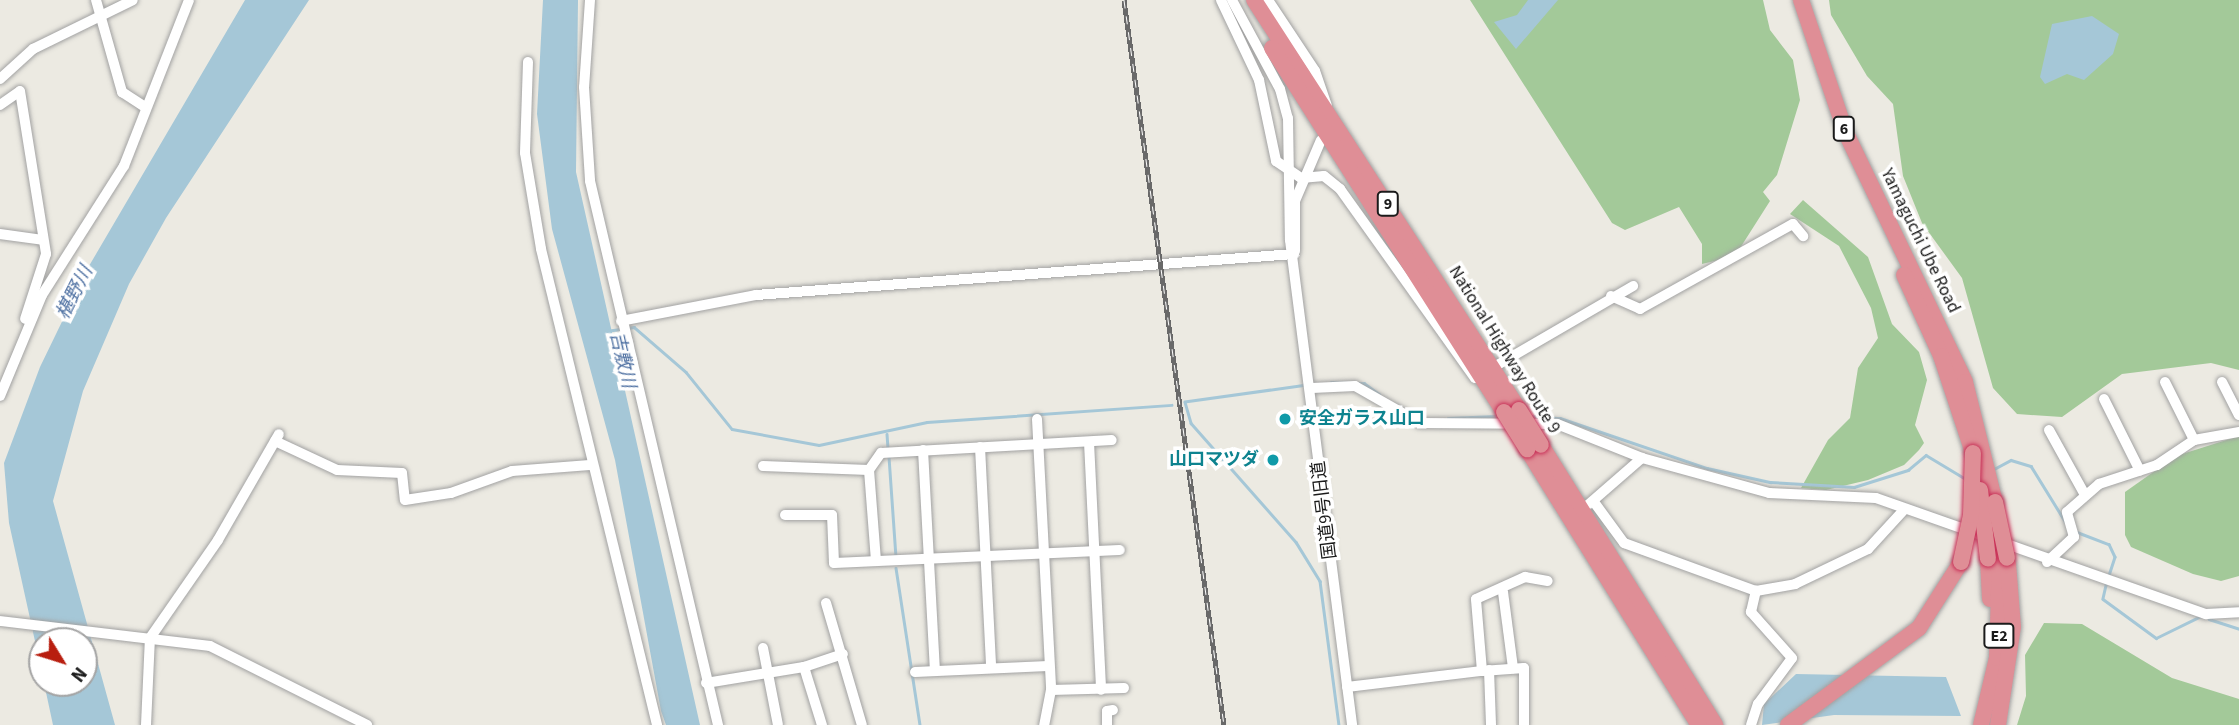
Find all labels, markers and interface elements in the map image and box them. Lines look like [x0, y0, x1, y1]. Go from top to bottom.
road number: 6 [1832, 116, 1856, 141]
street label: Yamaguchi Ube Road [1876, 165, 1964, 317]
road number: 9 [1376, 192, 1400, 216]
water label: 椹野川 [52, 262, 98, 324]
street label: National Highway Route 9 [1444, 262, 1564, 438]
water label: 吉敷川 [604, 330, 640, 390]
place label: 安全ガラス山口 [1299, 408, 1425, 430]
marker: 安全ガラス山口 [1277, 411, 1293, 427]
place label: 山口マツダ [1169, 449, 1259, 471]
marker: 山口マツダ [1265, 452, 1281, 468]
street label: 国道9号旧道 [1308, 460, 1342, 560]
road number: E2 [1983, 624, 2015, 649]
north arrow [28, 627, 98, 697]
text: N [64, 661, 93, 687]

